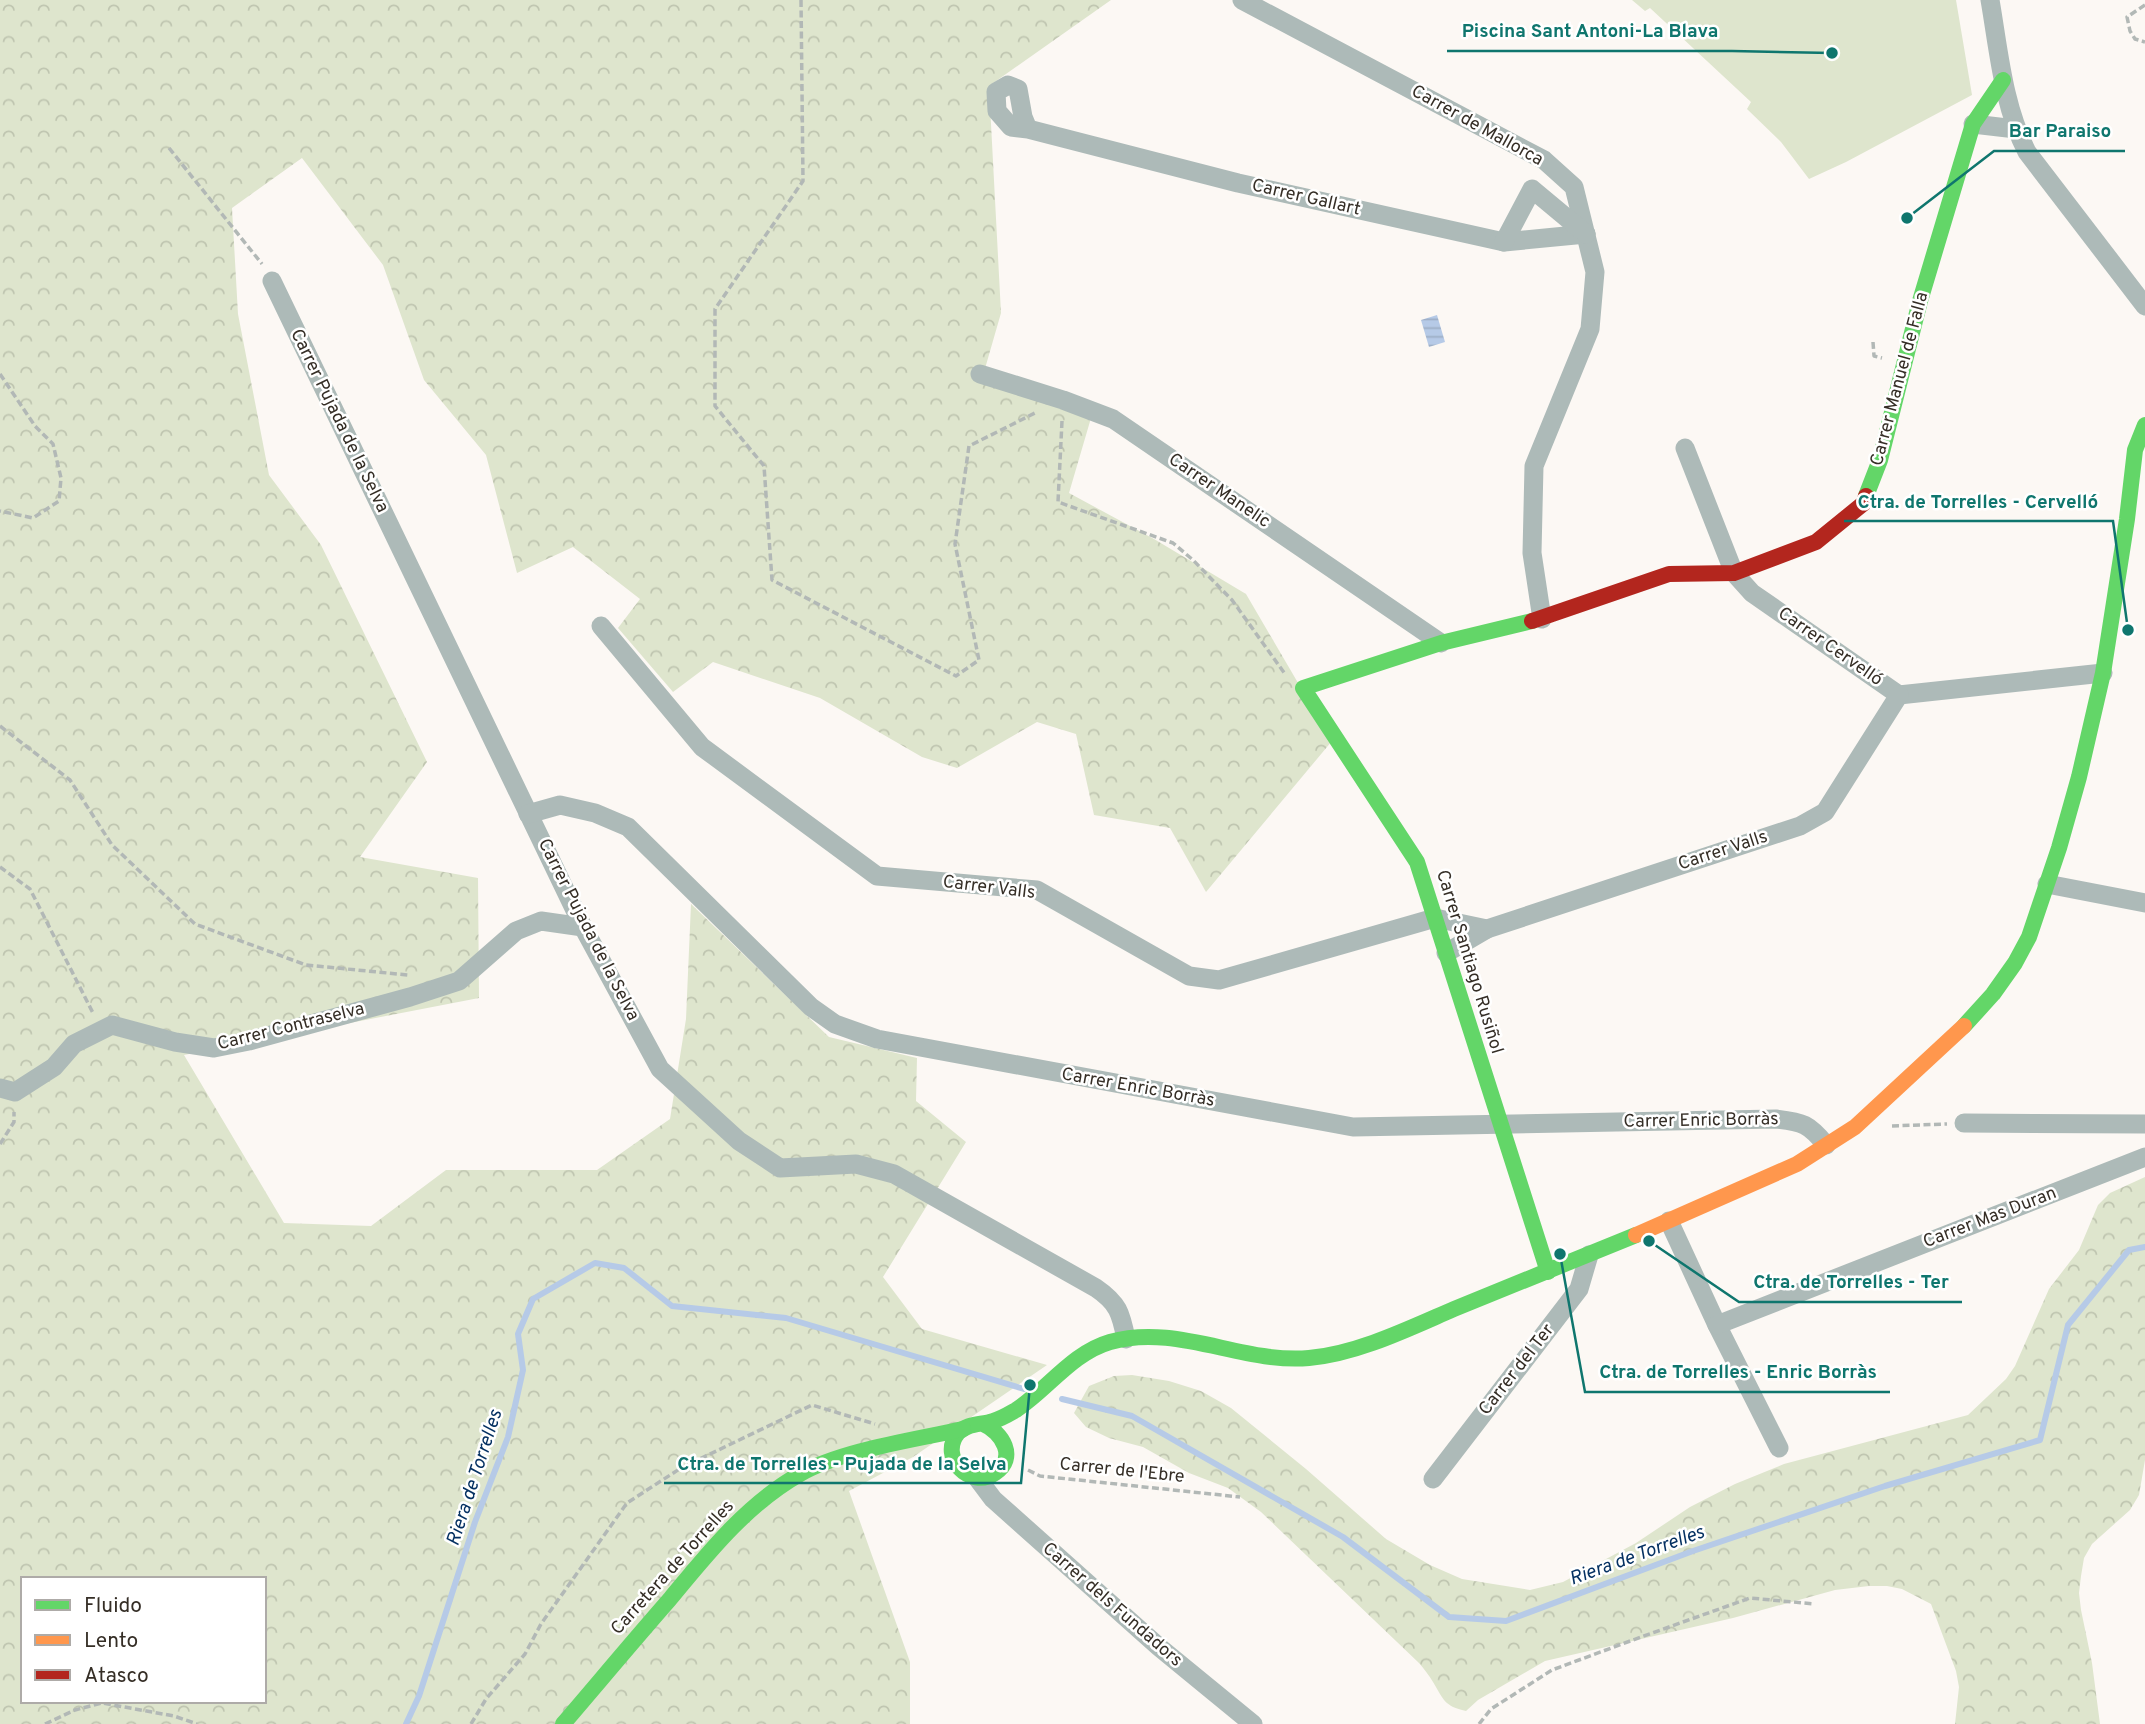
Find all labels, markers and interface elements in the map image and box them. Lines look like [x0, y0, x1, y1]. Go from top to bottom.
callout: Piscina Sant Antoni-La Blava [1447, 11, 1732, 51]
text: Piscina Sant Antoni-La Blava [1462, 20, 1718, 44]
street label: Carrer de Mallorca [1407, 80, 1547, 172]
callout: Bar Paraiso [1994, 111, 2125, 151]
text: Bar Paraiso [2009, 120, 2111, 144]
street label: Carrer Gallart [1249, 174, 1363, 222]
street label: Carrer Manuel de Falla [1866, 289, 1934, 469]
street label: Carrer Pujada de la Selva [284, 325, 394, 517]
street label: Carrer Manelic [1164, 448, 1274, 534]
callout: Ctra. de Torrelles - Cervelló [1844, 481, 2113, 521]
text: Ctra. de Torrelles - Cervelló [1858, 491, 2098, 515]
street label: Carrer Cervelló [1773, 602, 1887, 692]
street label: Carrer Valls [1675, 826, 1771, 876]
street label: Carrer Pujada de la Selva [532, 835, 644, 1025]
street label: Carrer Santiago Rusiñol [1430, 867, 1508, 1057]
street label: Carrer Valls [941, 871, 1037, 905]
street label: Carrer Contraselva [215, 998, 367, 1056]
street label: Carrer Enric Borràs [1060, 1063, 1216, 1113]
street label: Carrer Enric Borràs [1623, 1108, 1779, 1134]
street label: Carrer Mas Duran [1920, 1182, 2060, 1254]
callout: Ctra. de Torrelles - Ter [1739, 1262, 1962, 1302]
text: Ctra. de Torrelles - Ter [1753, 1271, 1949, 1295]
street label: Carrer del Ter [1474, 1320, 1560, 1420]
callout: Ctra. de Torrelles - Enric Borràs [1585, 1352, 1890, 1392]
text: Ctra. de Torrelles - Enric Borràs [1599, 1361, 1877, 1385]
water label: Riera de Torrelles [442, 1406, 508, 1549]
callout: Ctra. de Torrelles - Pujada de la Selva [664, 1443, 1021, 1483]
text: Ctra. de Torrelles - Pujada de la Selva [677, 1453, 1007, 1477]
street label: Carrer de l'Ebre [1058, 1453, 1186, 1489]
street label: Carretera de Torrelles [606, 1496, 740, 1640]
water label: Riera de Torrelles [1566, 1520, 1708, 1592]
street label: Carrer dels Fundadors [1037, 1538, 1187, 1672]
legend [21, 1577, 266, 1703]
text: Fluido [84, 1593, 142, 1620]
text: Lento [84, 1628, 138, 1655]
text: Atasco [84, 1663, 149, 1690]

